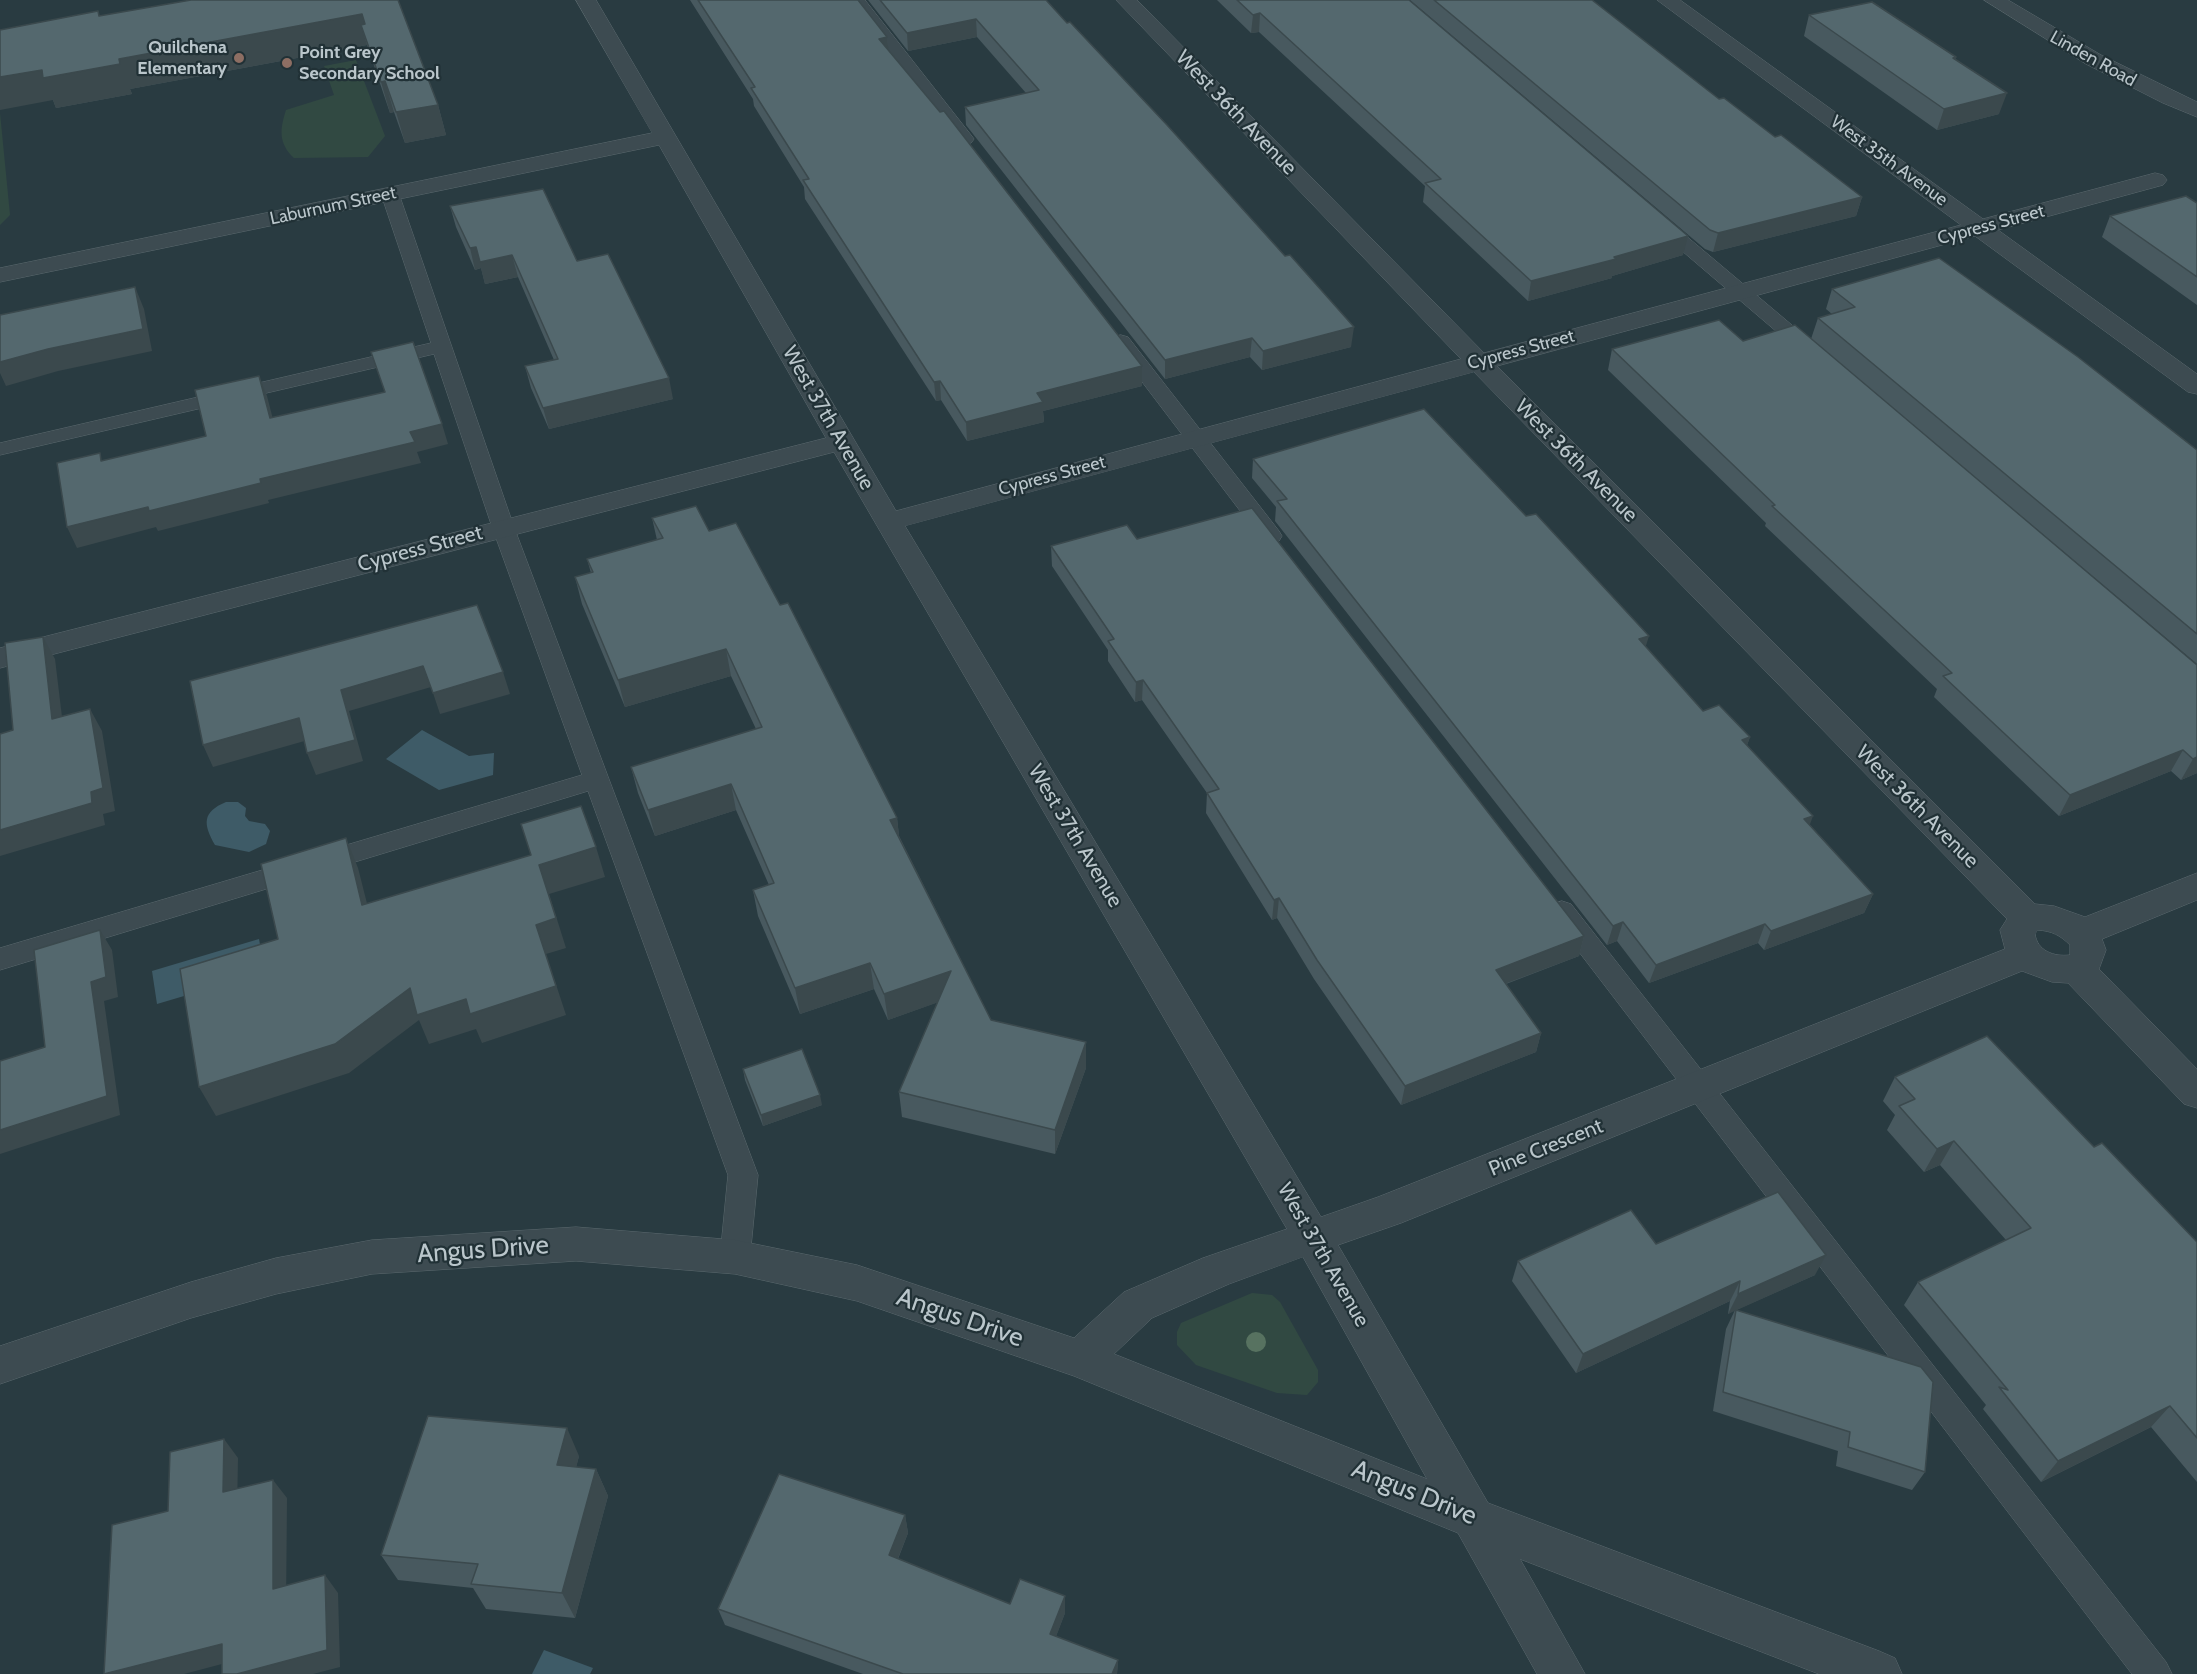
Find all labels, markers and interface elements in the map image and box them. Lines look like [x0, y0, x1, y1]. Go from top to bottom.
street label: Linden Road [2046, 26, 2140, 92]
place label: Quilchena Elementary [137, 37, 227, 80]
place label: Point Grey Secondary School [299, 42, 440, 84]
street label: West 36th Avenue [1170, 45, 1302, 181]
marker: Quilchena Elementary [232, 51, 246, 65]
marker: Point Grey Secondary School [280, 56, 294, 70]
street label: West 35th Avenue [1826, 111, 1952, 211]
street label: Laburnum Street [268, 182, 398, 230]
street label: Cypress Street [1935, 200, 2047, 250]
street label: Cypress Street [1465, 325, 1577, 375]
street label: West 37th Avenue [777, 342, 879, 494]
street label: West 36th Avenue [1509, 394, 1643, 528]
street label: Cypress Street [996, 451, 1108, 501]
street label: Cypress Street [355, 520, 485, 578]
street label: West 36th Avenue [1850, 740, 1984, 874]
street label: West 37th Avenue [1022, 760, 1128, 912]
street label: Pine Crescent [1485, 1114, 1607, 1182]
street label: West 37th Avenue [1272, 1179, 1374, 1331]
street label: Angus Drive [416, 1230, 550, 1270]
street label: Angus Drive [892, 1282, 1028, 1354]
street label: Angus Drive [1347, 1454, 1481, 1532]

